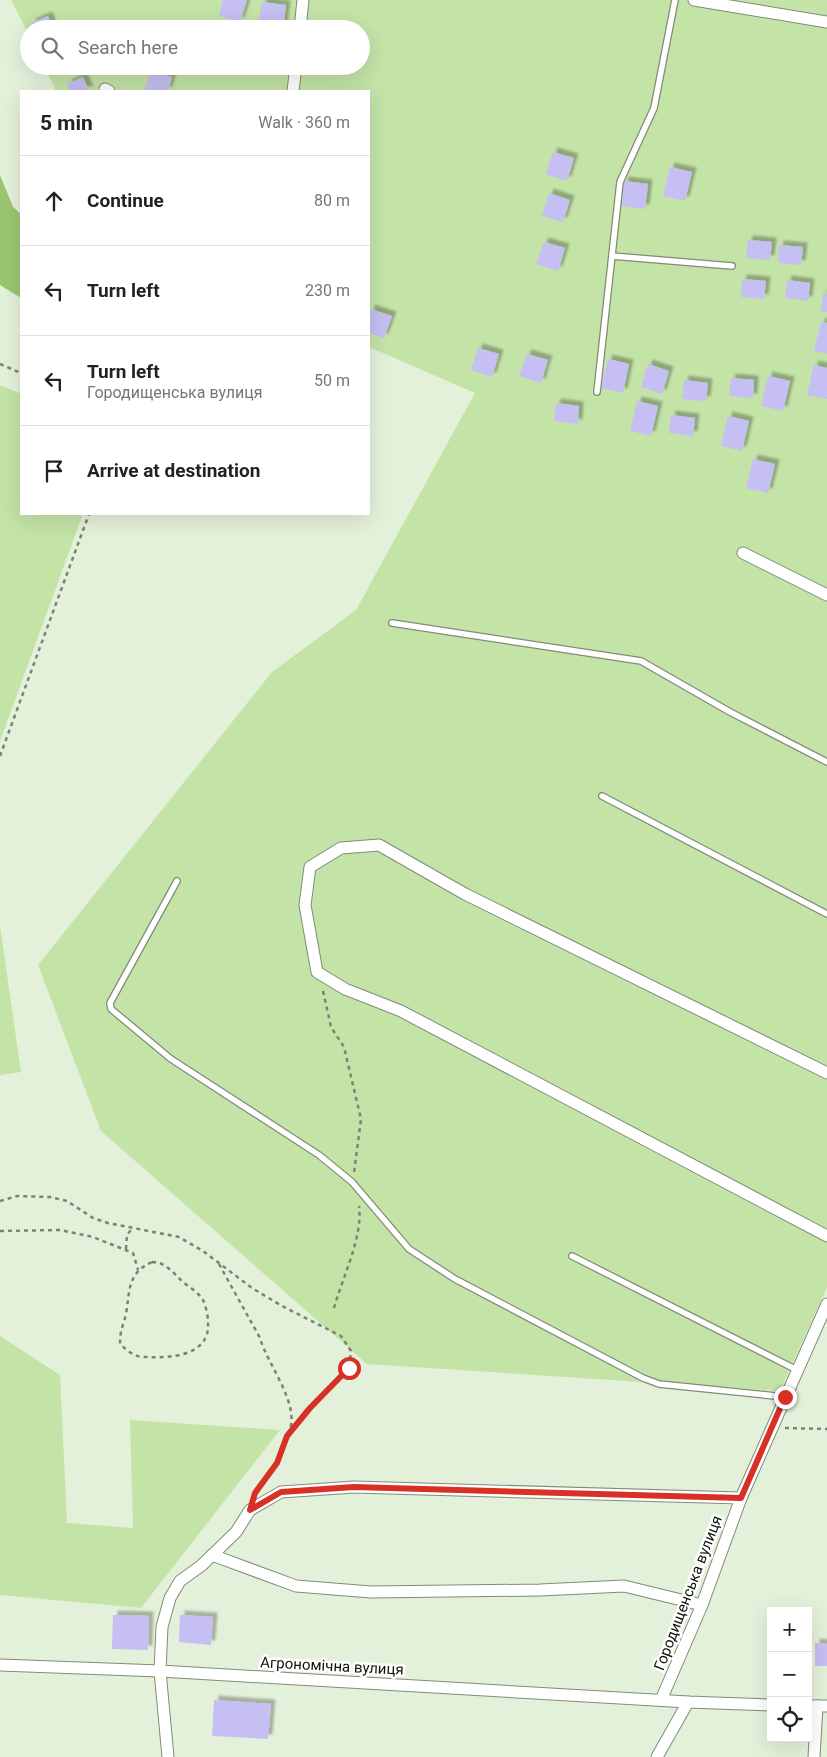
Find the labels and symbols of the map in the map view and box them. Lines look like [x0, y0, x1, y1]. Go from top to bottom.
route start [338, 1357, 361, 1380]
route end [774, 1386, 797, 1409]
street label: Городищенська вулиця [650, 1513, 726, 1673]
street label: Агрономічна вулиця [260, 1653, 404, 1679]

